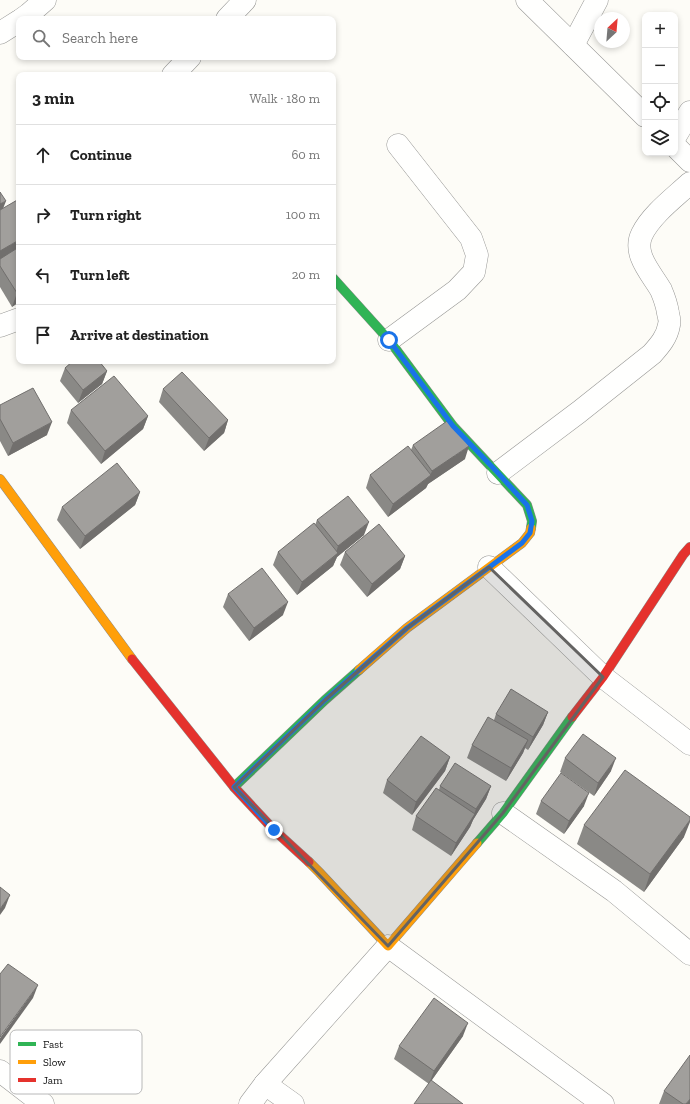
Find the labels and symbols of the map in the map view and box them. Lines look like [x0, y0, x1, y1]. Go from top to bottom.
north arrow [594, 12, 630, 48]
route start [380, 331, 398, 349]
route end [265, 821, 283, 839]
legend [10, 1030, 142, 1094]
text: Fast [43, 1038, 64, 1051]
text: Slow [43, 1056, 66, 1069]
text: Jam [43, 1074, 63, 1087]

